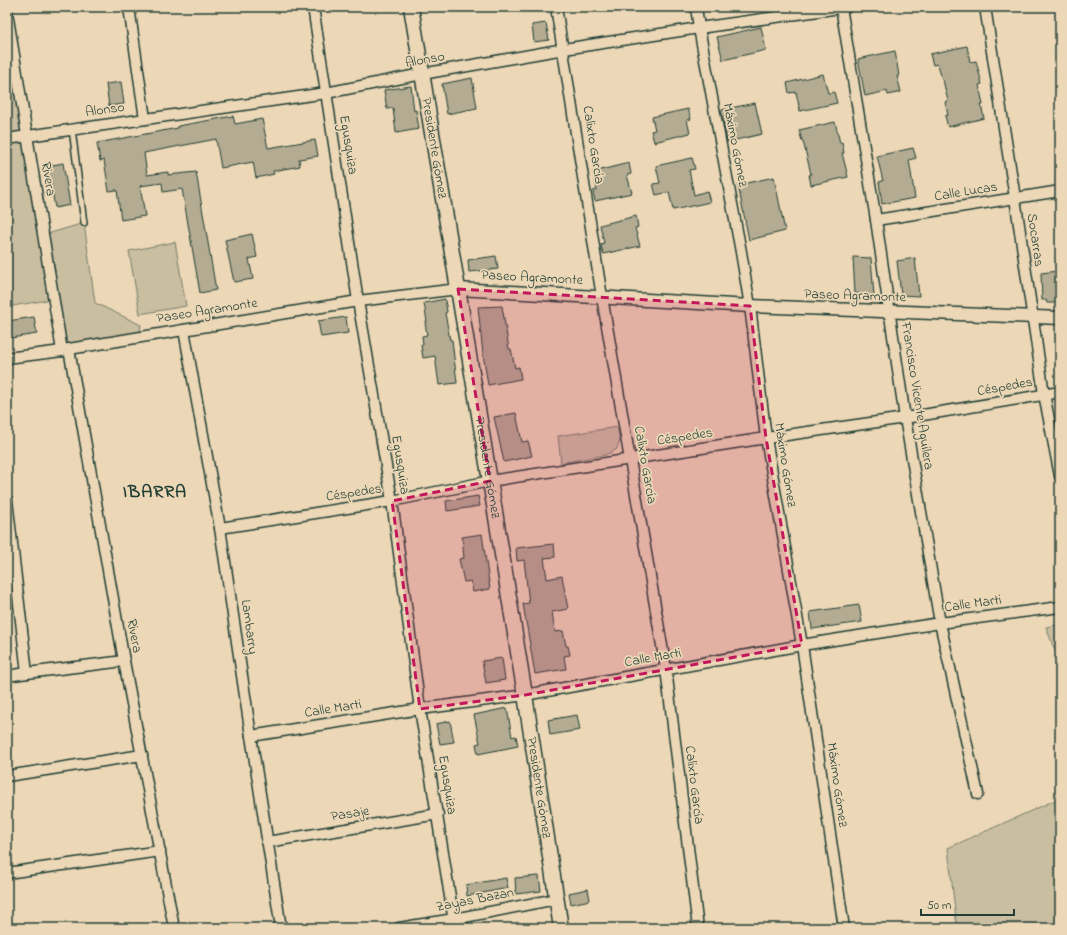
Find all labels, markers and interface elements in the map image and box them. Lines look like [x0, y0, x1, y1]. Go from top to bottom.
street label: Alonso [404, 46, 446, 74]
street label: Presidente Gómez [416, 96, 453, 200]
street label: Alonso [84, 97, 126, 123]
street label: Máximo Gómez [717, 101, 753, 189]
street label: Calixto García [576, 104, 610, 186]
street label: Egusquiza [332, 114, 363, 176]
street label: Rivera [35, 160, 61, 198]
street label: Calle Lucas [933, 177, 999, 207]
street label: Socarras [1021, 212, 1049, 268]
street label: Paseo Agramonte [481, 265, 584, 292]
street label: Paseo Agramonte [804, 284, 907, 309]
street label: Paseo Agramonte [155, 293, 260, 330]
street label: Francisco Vicente Aguilera [894, 320, 939, 471]
street label: Céspedes [975, 372, 1035, 402]
street label: Presidente Gómez [469, 415, 506, 520]
street label: Máximo Gómez [768, 421, 802, 509]
street label: Céspedes [656, 422, 714, 452]
street label: Calixto García [628, 424, 662, 506]
street label: Egusquiza [384, 434, 415, 496]
street label: Céspedes [325, 478, 383, 508]
district label: IBARRA [123, 480, 187, 506]
street label: Calle Marti [943, 590, 1003, 618]
street label: Lambarry [234, 598, 263, 656]
street label: Rivera [121, 617, 147, 655]
street label: Calle Marti [623, 643, 683, 673]
street label: Calle Marti [303, 694, 363, 724]
street label: Presidente Gómez [521, 735, 557, 840]
street label: Máximo Gómez [821, 741, 853, 829]
street label: Calixto García [679, 745, 709, 825]
street label: Egusquiza [431, 754, 462, 816]
street label: Pasaje [329, 800, 371, 827]
street label: Zayas Bazan [434, 882, 516, 919]
scale bar [921, 891, 1014, 917]
text: 50 m [927, 897, 951, 915]

